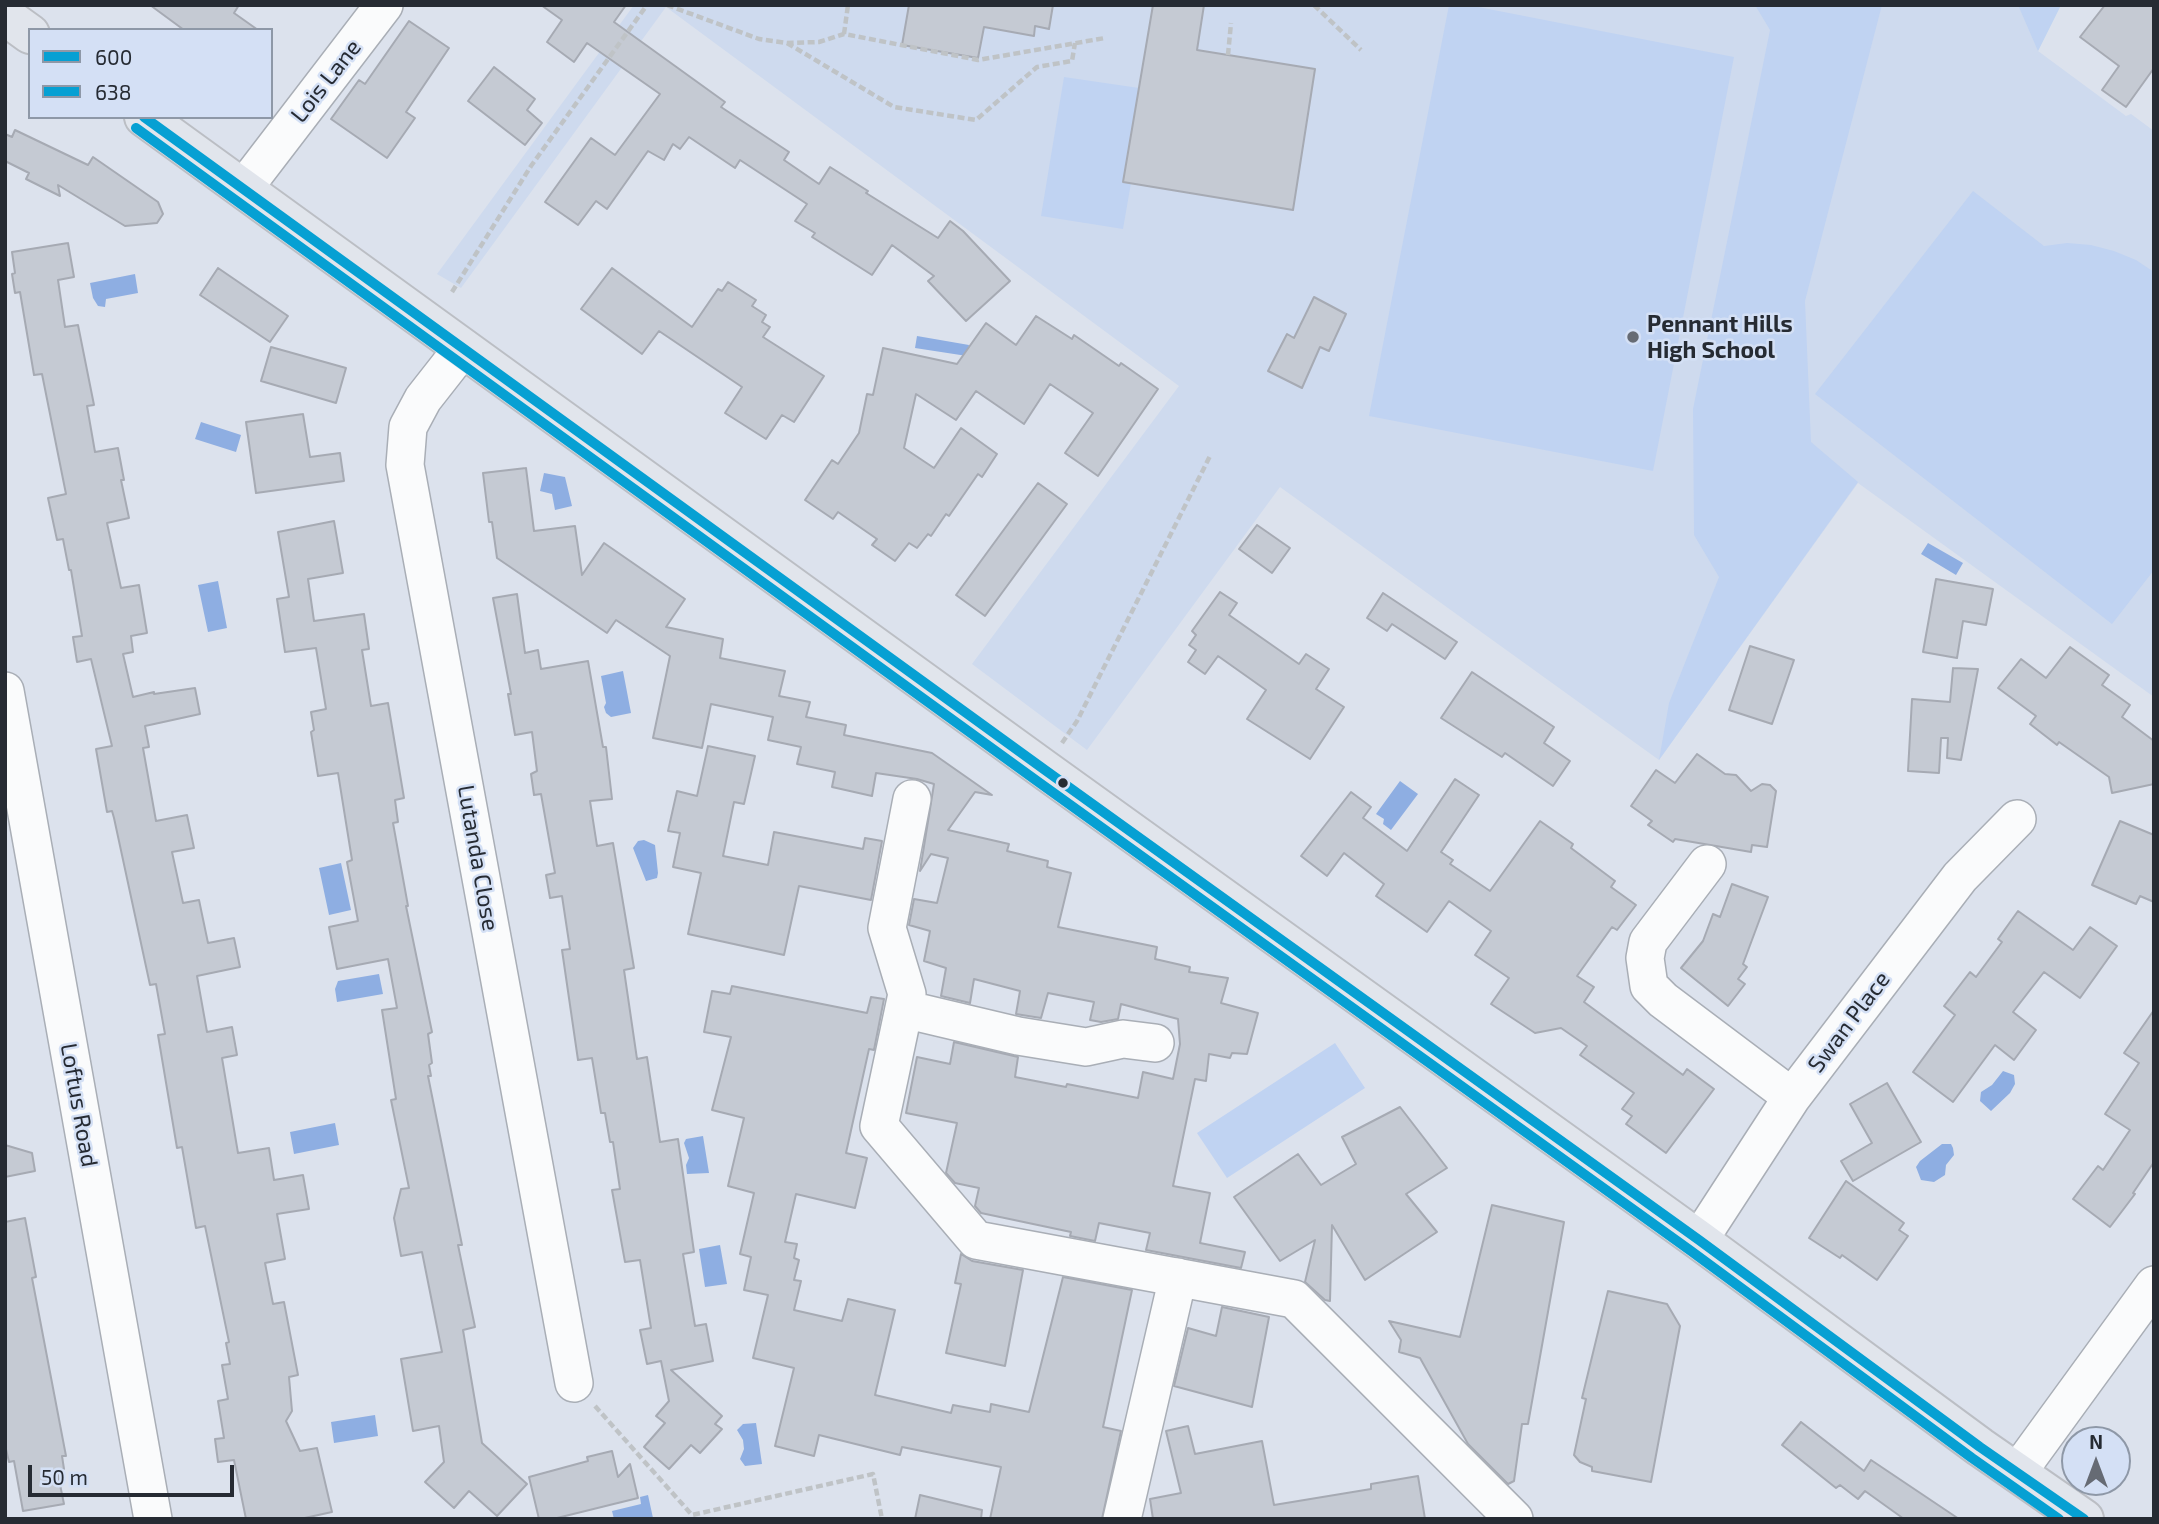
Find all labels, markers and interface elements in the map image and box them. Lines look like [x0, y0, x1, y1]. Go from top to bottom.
legend [28, 28, 273, 119]
street label: Lois Lane [285, 34, 367, 128]
text: 600 [95, 44, 132, 69]
text: 638 [95, 79, 131, 104]
place label: Pennant Hills High School [1647, 310, 1793, 364]
marker: Pennant Hills High School [1625, 329, 1641, 345]
unlabelled marker [1056, 776, 1070, 790]
street label: Lutanda Close [452, 783, 504, 933]
street label: Swan Place [1802, 966, 1896, 1078]
street label: Loftus Road [55, 1041, 103, 1169]
north arrow [2061, 1426, 2131, 1496]
text: N [2089, 1430, 2103, 1453]
scale bar [32, 1450, 238, 1494]
text: 50 m [41, 1464, 88, 1489]

